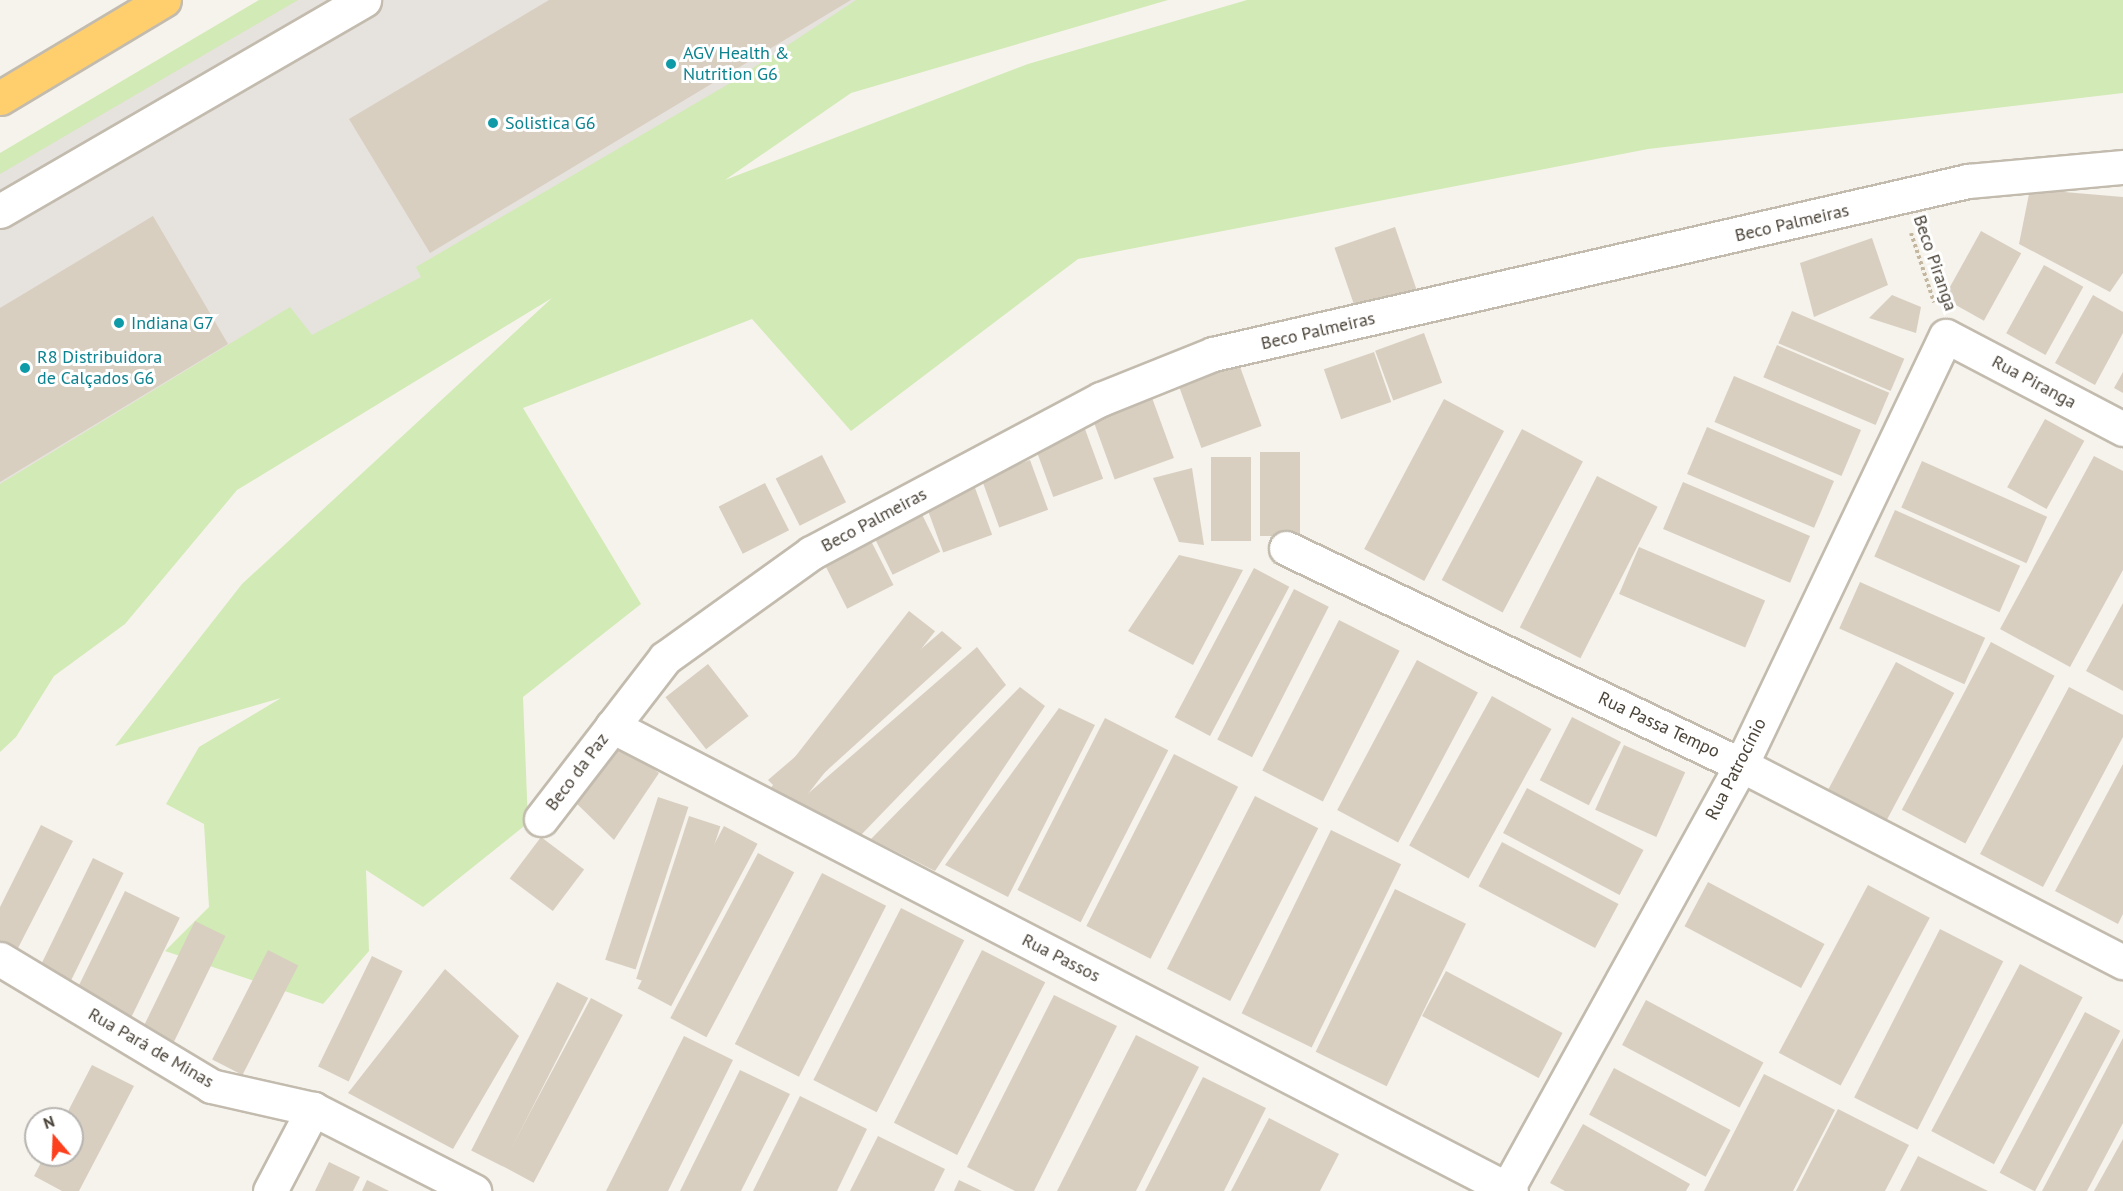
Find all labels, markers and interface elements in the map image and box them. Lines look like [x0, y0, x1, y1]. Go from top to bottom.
place label: AGV Health & Nutrition G6 [683, 43, 790, 86]
marker: AGV Health & Nutrition G6 [664, 57, 678, 71]
place label: Solistica G6 [505, 112, 595, 134]
marker: Solistica G6 [486, 116, 500, 130]
street label: Beco Palmeiras [1733, 199, 1851, 247]
street label: Beco Piranga [1909, 212, 1961, 314]
street label: Beco Palmeiras [1259, 307, 1377, 355]
place label: Indiana G7 [131, 312, 214, 334]
marker: Indiana G7 [112, 316, 126, 330]
place label: R8 Distribuidora de Calçados G6 [37, 347, 162, 389]
street label: Rua Piranga [1988, 351, 2080, 413]
marker: R8 Distribuidora de Calçados G6 [18, 361, 32, 375]
street label: Beco Palmeiras [818, 483, 930, 557]
street label: Rua Passa Tempo [1595, 687, 1723, 763]
street label: Rua Patrocínio [1701, 714, 1771, 824]
street label: Beco da Paz [541, 729, 613, 815]
street label: Rua Passos [1018, 929, 1104, 987]
street label: Rua Pará de Minas [84, 1003, 218, 1093]
north arrow [24, 1107, 84, 1167]
text: N [41, 1111, 57, 1133]

